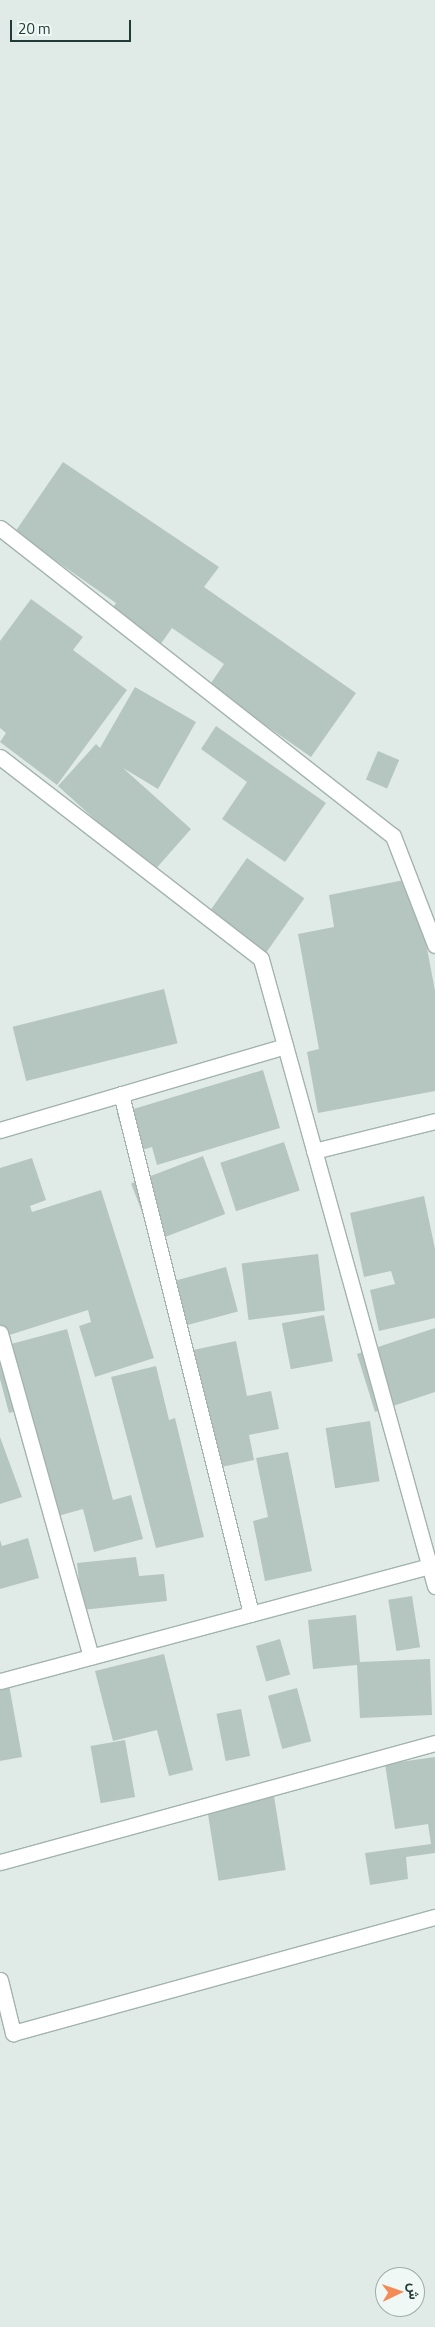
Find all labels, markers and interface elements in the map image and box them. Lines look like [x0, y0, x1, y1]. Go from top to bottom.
scale bar [12, 10, 134, 42]
text: 20 m [18, 17, 51, 40]
north arrow [375, 2267, 425, 2317]
text: ش [404, 2282, 425, 2300]

